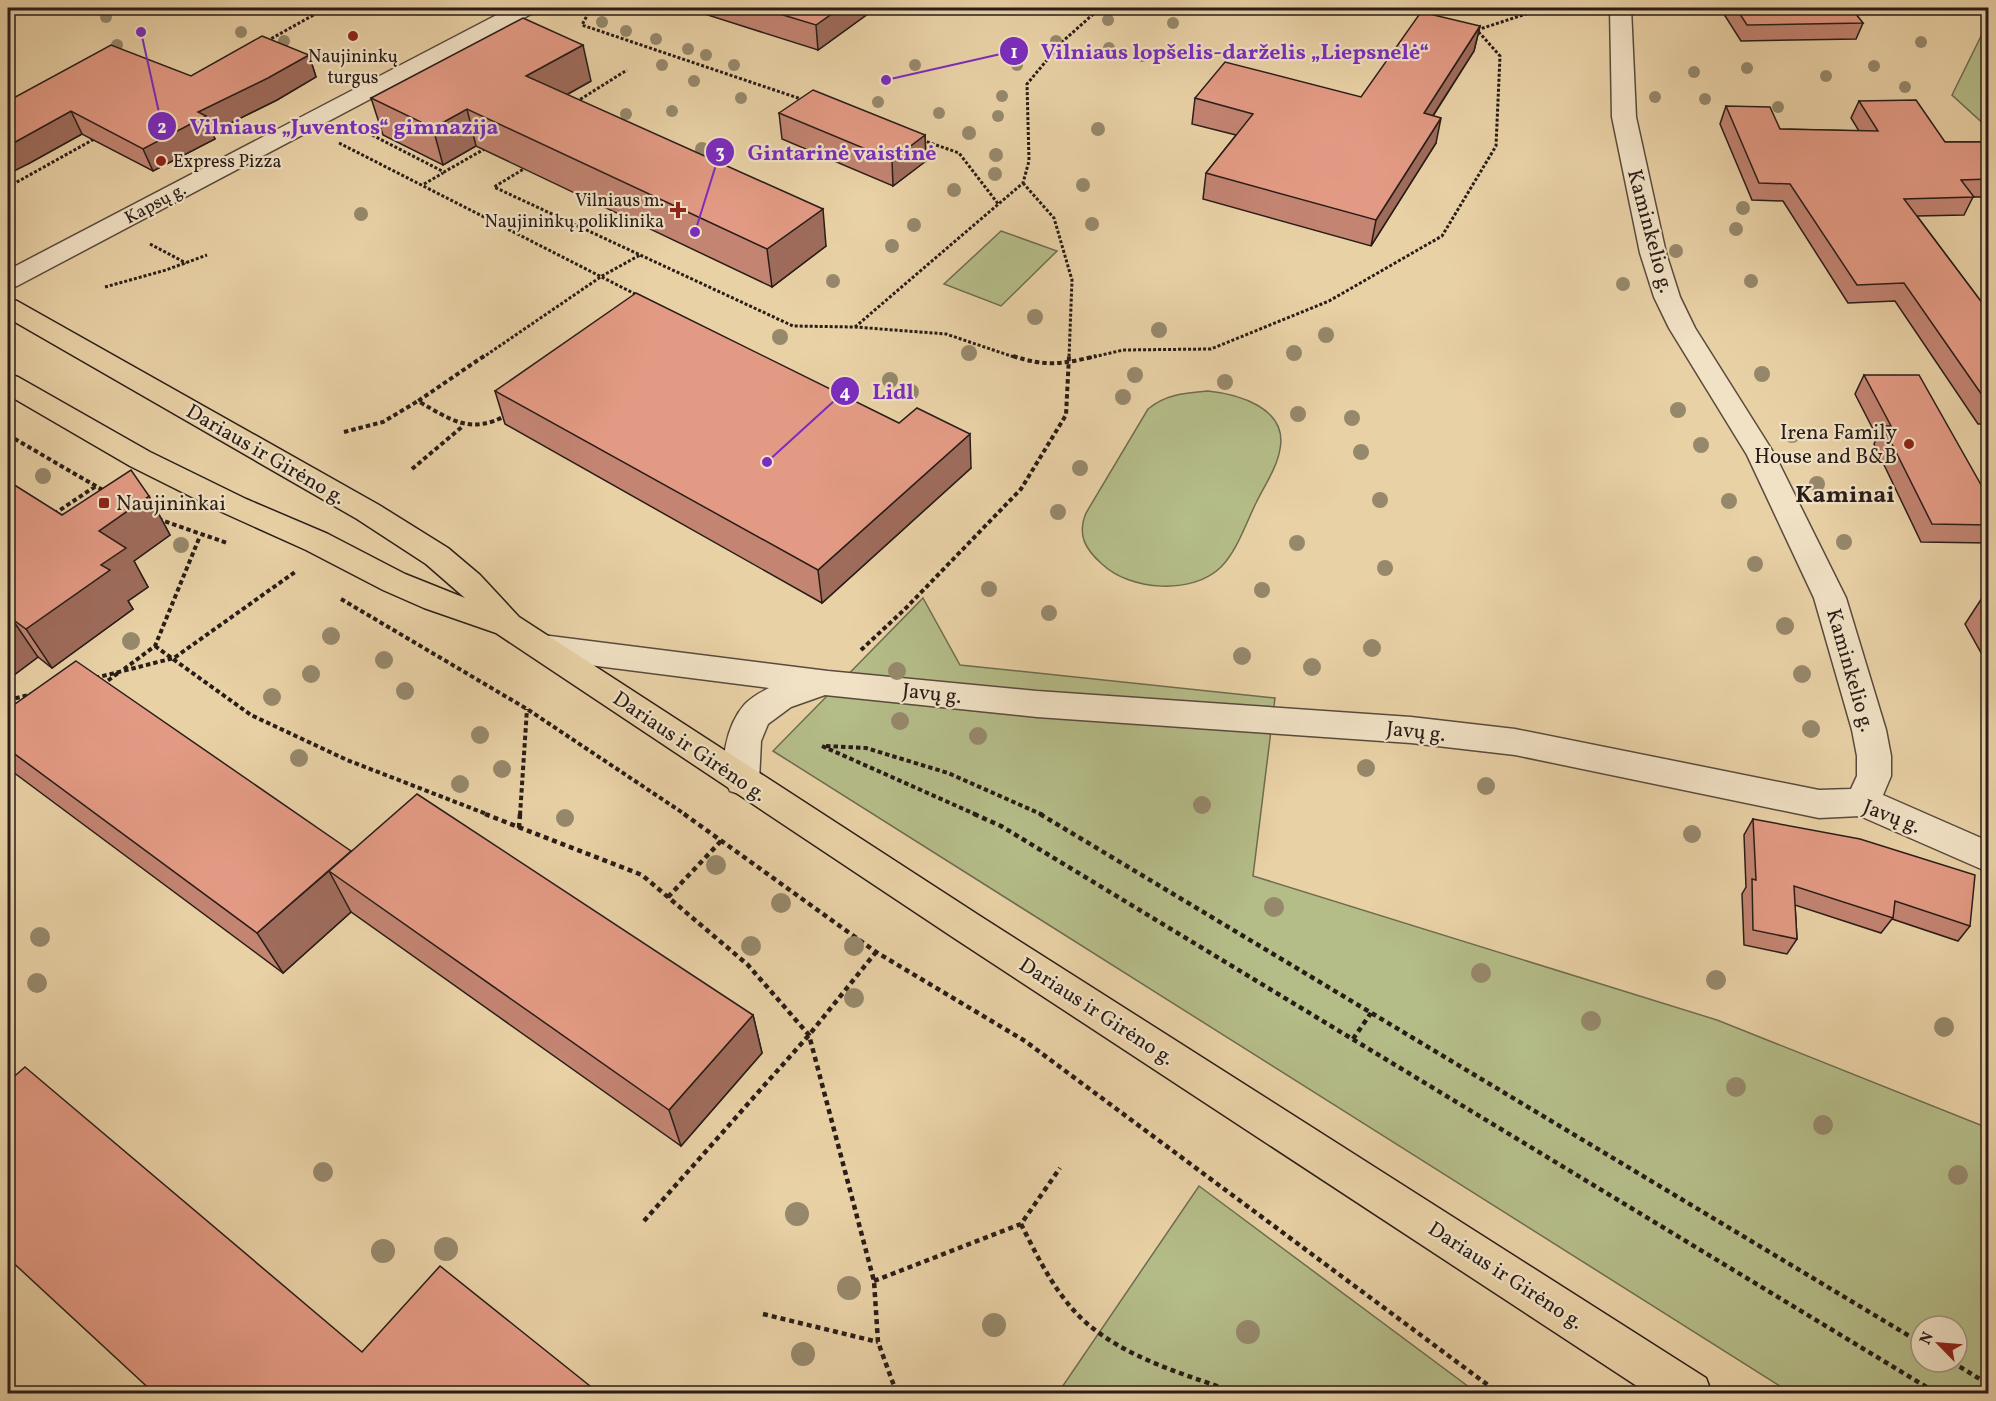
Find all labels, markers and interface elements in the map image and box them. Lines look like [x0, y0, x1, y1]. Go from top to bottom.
marker: Naujininkų turgus [346, 29, 360, 43]
callout: Vilniaus lopšelis-darželis „Liepsnelė“ [999, 31, 1441, 71]
text: Vilniaus lopšelis-darželis „Liepsnelė“ [1041, 38, 1429, 69]
text: 1 [1010, 41, 1018, 66]
place label: Naujininkų turgus [308, 45, 398, 91]
callout: Vilniaus „Juventos“ gimnazija [147, 106, 510, 146]
text: Vilniaus „Juventos“ gimnazija [190, 113, 498, 144]
text: 2 [157, 116, 167, 141]
callout: Gintarinė vaistinė [705, 132, 948, 172]
text: Gintarinė vaistinė [748, 139, 936, 170]
text: 3 [715, 141, 725, 166]
place label: Express Pizza [173, 150, 282, 175]
marker: Express Pizza [154, 154, 168, 168]
street label: Kaminkelio g. [1619, 166, 1680, 296]
street label: Kapsų g. [121, 178, 191, 231]
place label: Vilniaus m. Naujininkų poliklinika [484, 189, 664, 235]
marker: Vilniaus m. Naujininkų poliklinika [669, 201, 687, 219]
callout: Lidl [830, 371, 926, 411]
text: Lidl [872, 378, 914, 409]
text: 4 [840, 381, 851, 406]
street label: Dariaus ir Girėno g. [180, 398, 350, 513]
place label: Irena Family House and B&B [1754, 419, 1898, 472]
marker: Irena Family House and B&B [1902, 437, 1916, 451]
district label: Kaminai [1795, 479, 1895, 513]
place label: Naujininkai [116, 490, 226, 519]
marker: Naujininkai [97, 496, 111, 510]
street label: Kaminkelio g. [1818, 605, 1881, 735]
street label: Javų g. [901, 677, 963, 712]
street label: Dariaus ir Girėno g. [607, 685, 772, 810]
street label: Javų g. [1385, 715, 1447, 750]
street label: Javų g. [1858, 793, 1924, 842]
street label: Dariaus ir Girėno g. [1013, 951, 1179, 1073]
street label: Dariaus ir Girėno g. [1422, 1215, 1588, 1337]
north arrow [1909, 1314, 1969, 1374]
text: N [1915, 1328, 1940, 1348]

